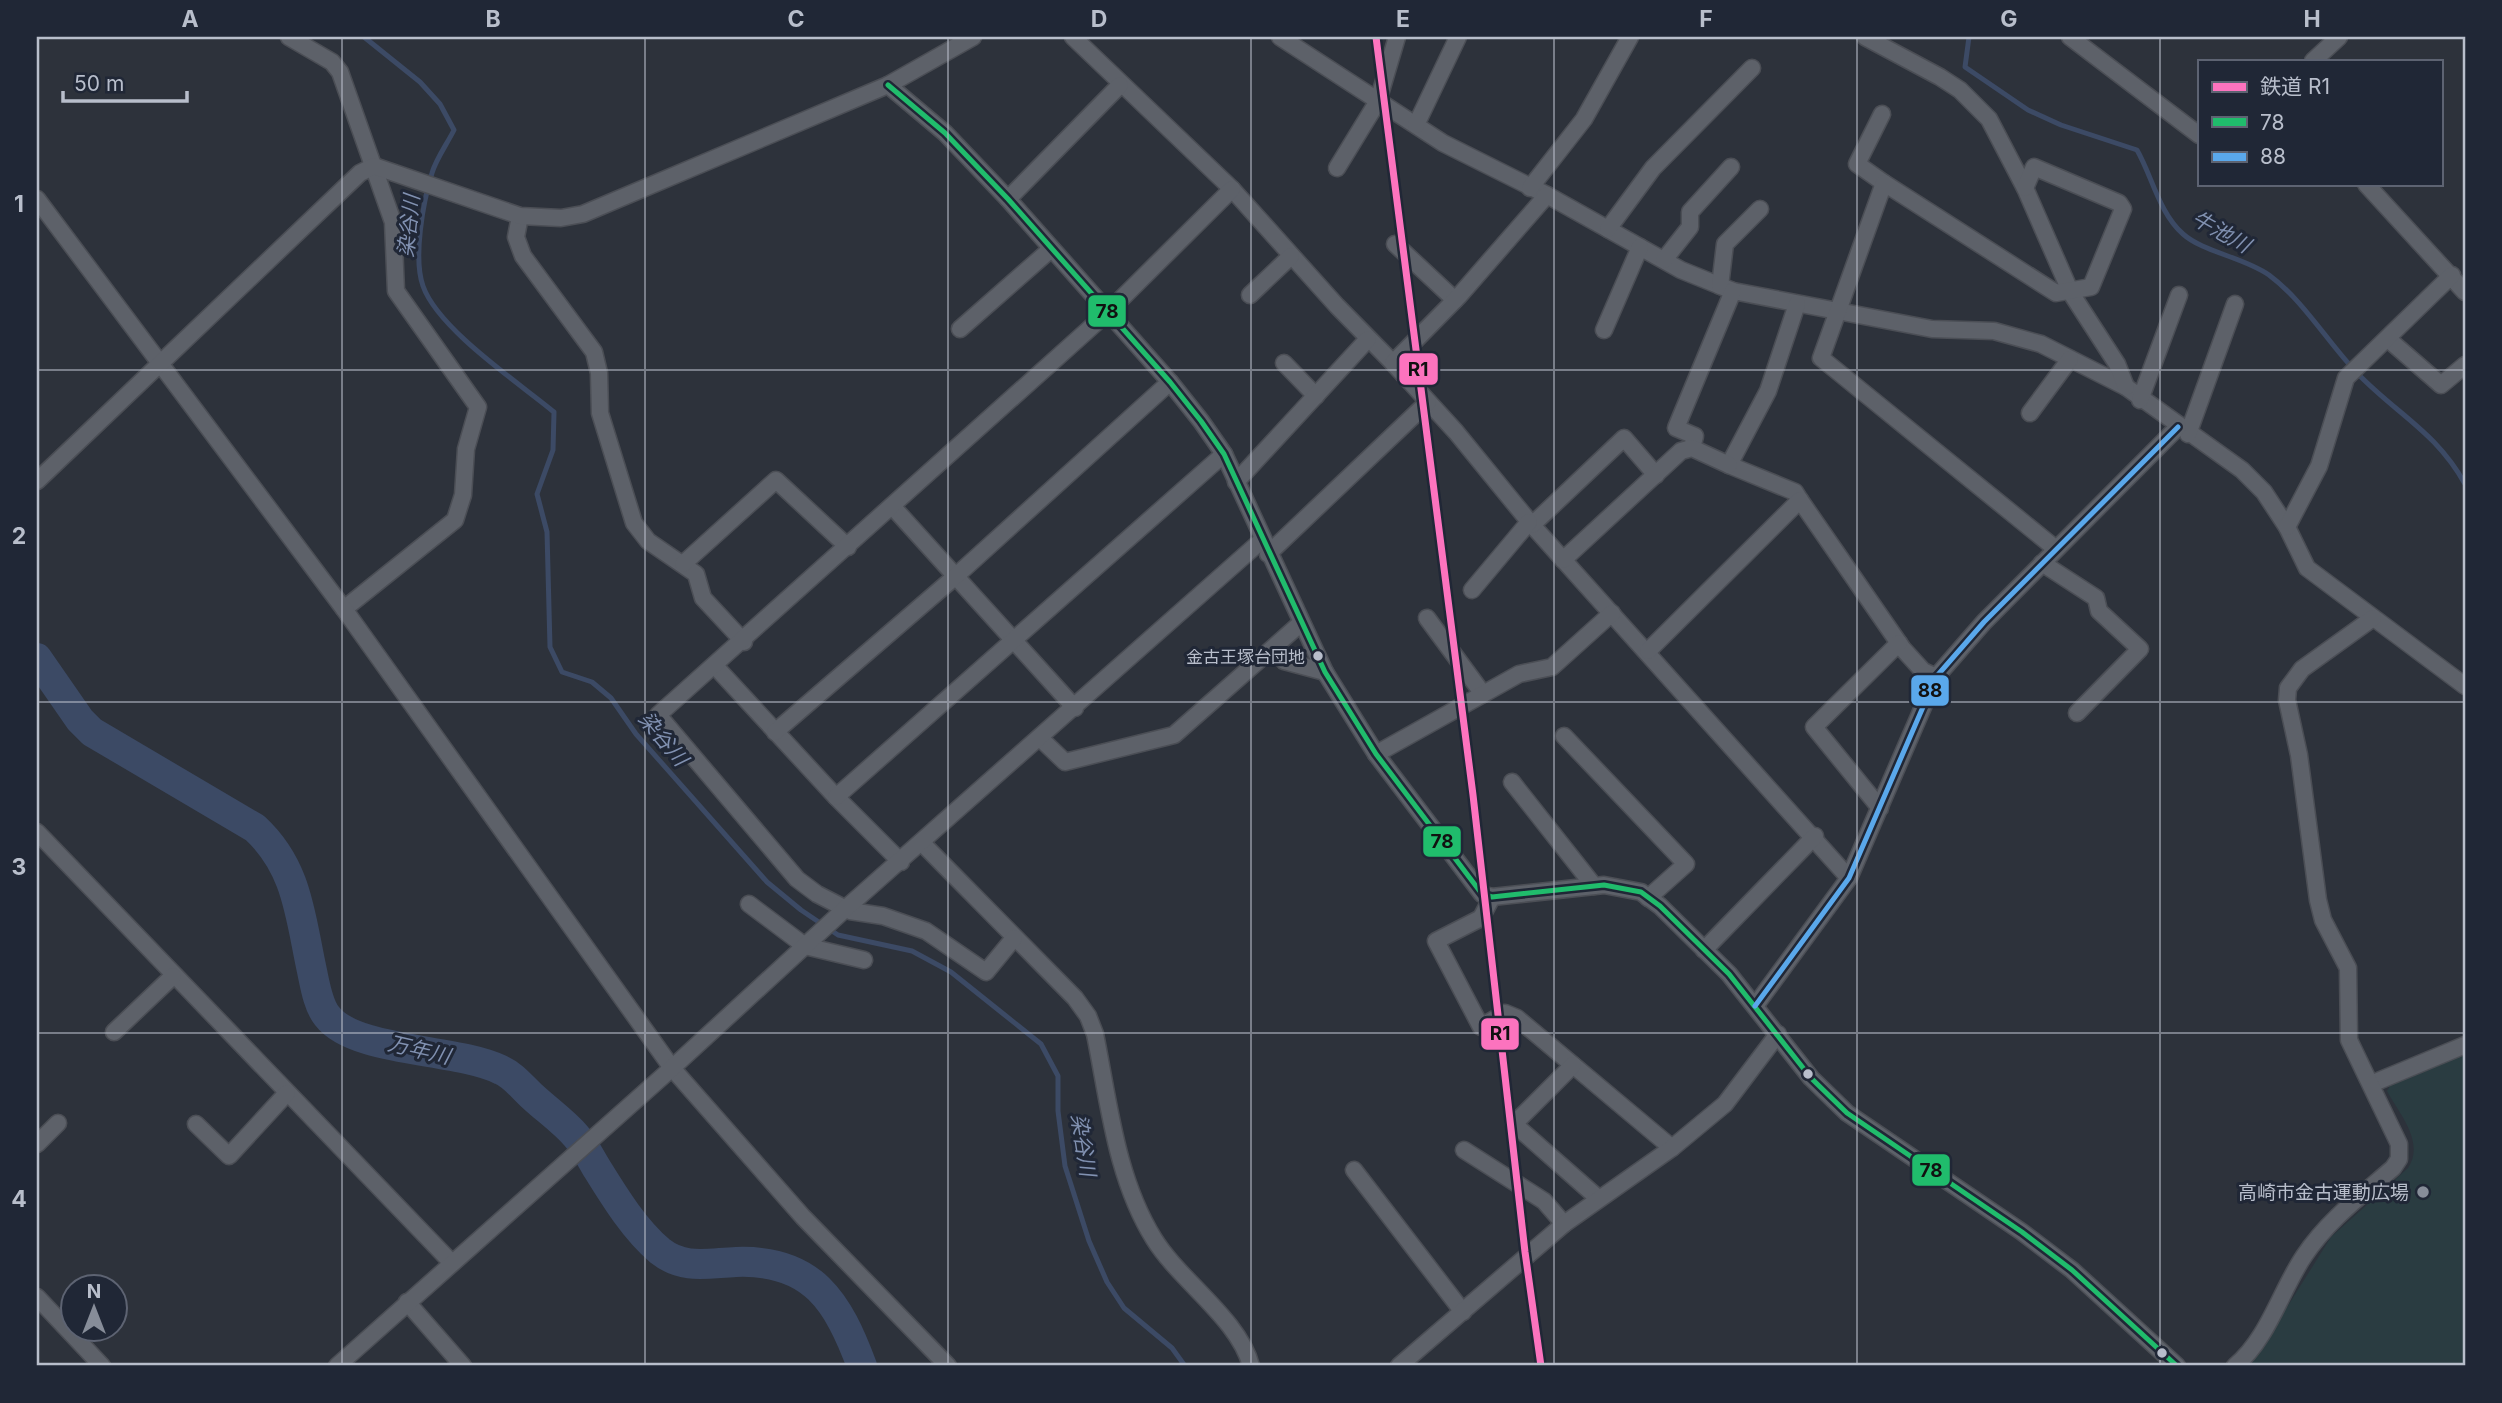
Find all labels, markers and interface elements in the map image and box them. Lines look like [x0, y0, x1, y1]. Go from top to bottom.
text: A [181, 5, 199, 33]
text: B [485, 5, 501, 33]
text: C [787, 5, 805, 33]
text: D [1091, 5, 1107, 33]
text: E [1396, 5, 1410, 33]
text: F [1699, 5, 1713, 33]
text: G [2000, 5, 2018, 33]
text: H [2303, 5, 2321, 33]
scale bar [63, 60, 187, 104]
legend [2198, 60, 2442, 186]
text: 50 m [74, 71, 124, 96]
text: 鉄道 R1 [2260, 74, 2330, 99]
text: 78 [2260, 110, 2285, 135]
text: 88 [2260, 144, 2286, 169]
text: 1 [14, 190, 24, 218]
water label: 染谷川 [393, 191, 424, 259]
water label: 牛池川 [2188, 205, 2257, 259]
line badge: 78 [1087, 294, 1127, 328]
text: 78 [1095, 300, 1119, 323]
line badge: R1 [1398, 352, 1439, 386]
text: R1 [1408, 358, 1428, 381]
text: 2 [12, 522, 26, 550]
place label: 金古王塚台団地 [1186, 647, 1305, 667]
marker: 金古王塚台団地 [1311, 649, 1325, 663]
line badge: 88 [1910, 674, 1950, 707]
text: 88 [1918, 679, 1942, 702]
water label: 染谷川 [634, 707, 694, 772]
line badge: 78 [1422, 825, 1462, 858]
text: 78 [1430, 830, 1454, 853]
text: 3 [12, 853, 26, 881]
line badge: R1 [1480, 1017, 1520, 1051]
text: R1 [1490, 1022, 1510, 1045]
water label: 万年川 [386, 1030, 455, 1069]
unlabelled marker [1801, 1067, 1815, 1081]
water label: 染谷川 [1066, 1112, 1101, 1180]
line badge: 78 [1911, 1153, 1951, 1187]
text: 78 [1919, 1159, 1943, 1182]
place label: 高崎市金古運動広場 [2238, 1181, 2409, 1204]
marker: 高崎市金古運動広場 [2415, 1184, 2431, 1200]
text: 4 [11, 1185, 27, 1213]
north arrow [60, 1274, 130, 1344]
text: N [87, 1280, 101, 1303]
unlabelled marker [2155, 1346, 2169, 1360]

